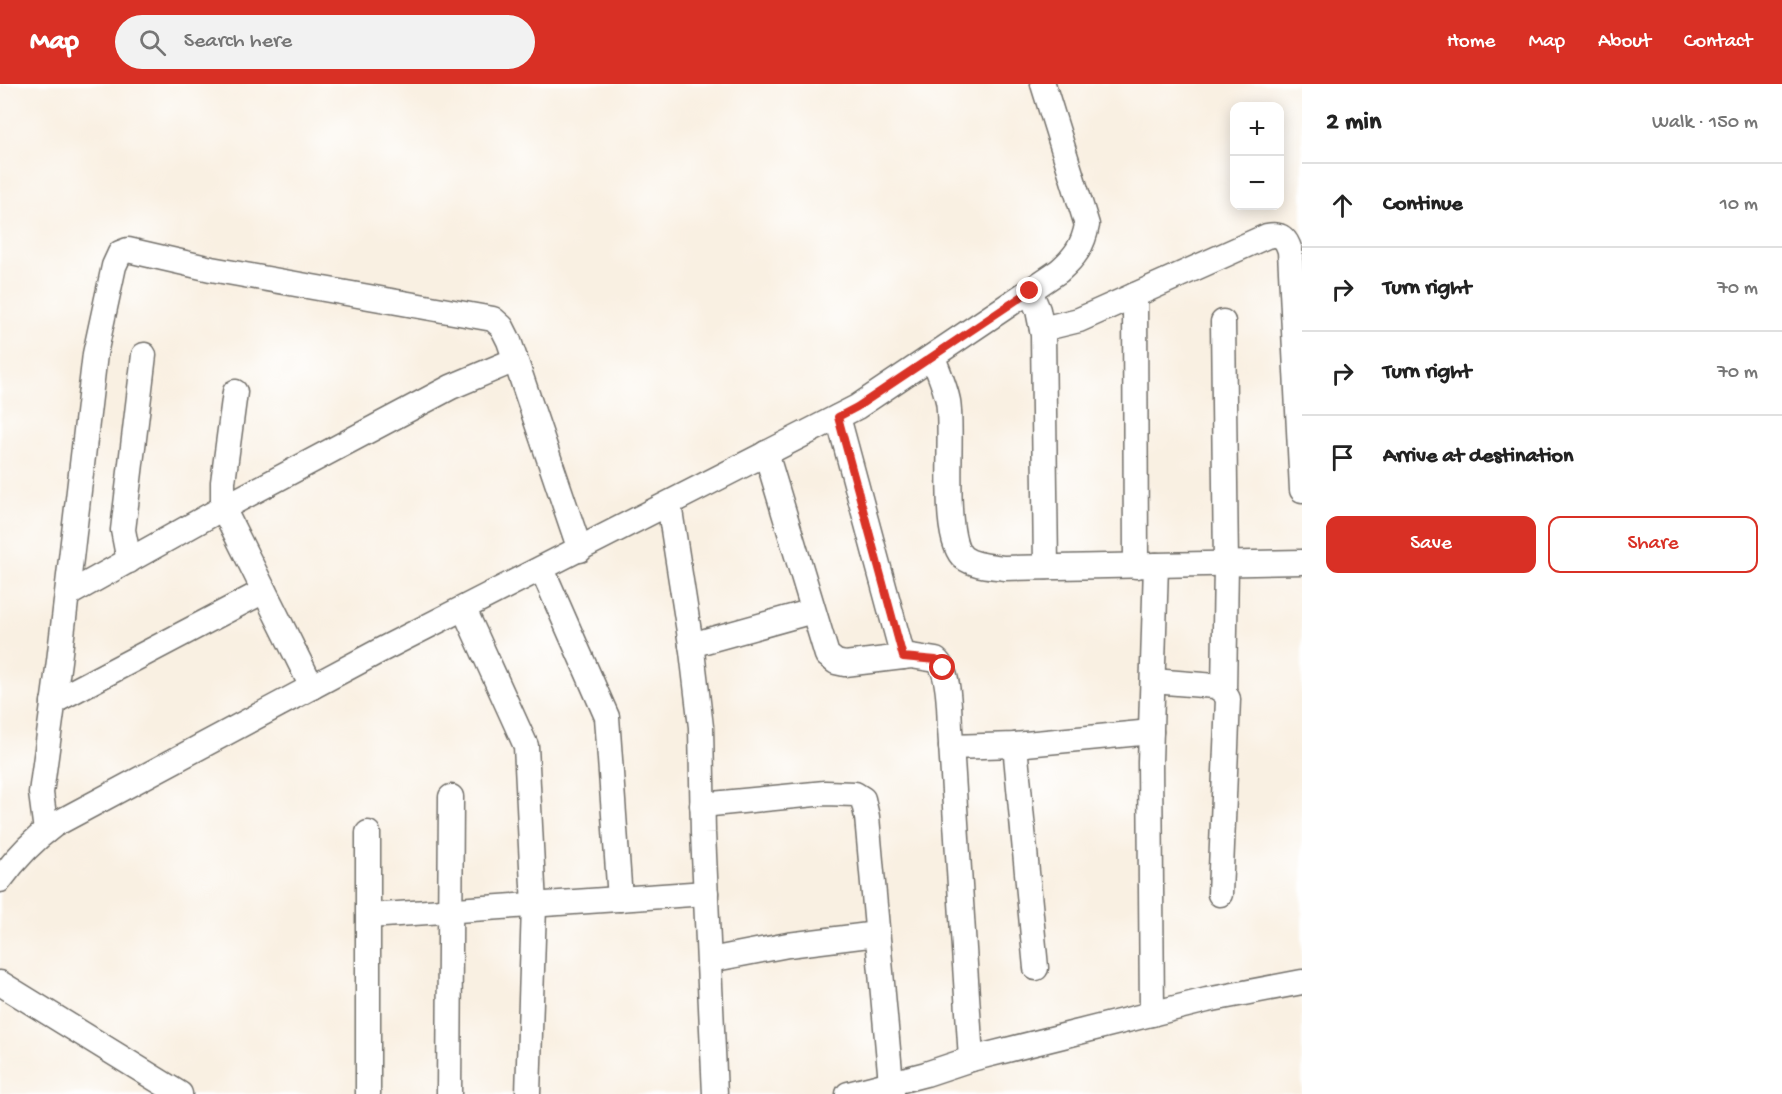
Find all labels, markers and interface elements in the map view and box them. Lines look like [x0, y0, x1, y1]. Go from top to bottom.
search box [115, 15, 535, 69]
text: Map [30, 26, 79, 59]
icon: search [136, 26, 169, 59]
text: Search here [184, 29, 292, 55]
text: Home [1447, 30, 1495, 55]
text: Map [1528, 30, 1565, 55]
text: About [1598, 30, 1651, 55]
text: Contact [1684, 30, 1752, 55]
map controls [1230, 102, 1284, 210]
button: + [1230, 102, 1284, 156]
text: 2 min [1326, 108, 1381, 139]
text: Walk · 150 m [1652, 112, 1758, 135]
button: − [1230, 156, 1284, 210]
icon: ahead [1326, 189, 1359, 222]
text: Continue [1383, 192, 1463, 218]
text: 10 m [1720, 194, 1758, 217]
icon: right [1326, 273, 1359, 306]
text: Turn right [1383, 276, 1471, 302]
route end [1016, 277, 1042, 303]
text: 70 m [1717, 278, 1758, 301]
icon: right [1326, 357, 1359, 390]
text: Turn right [1383, 360, 1471, 386]
text: 70 m [1717, 362, 1758, 385]
icon: arrive [1326, 441, 1359, 474]
text: Arrive at destination [1383, 444, 1573, 470]
button: Save [1326, 516, 1536, 573]
button: Share [1548, 516, 1758, 573]
route start [929, 654, 955, 680]

